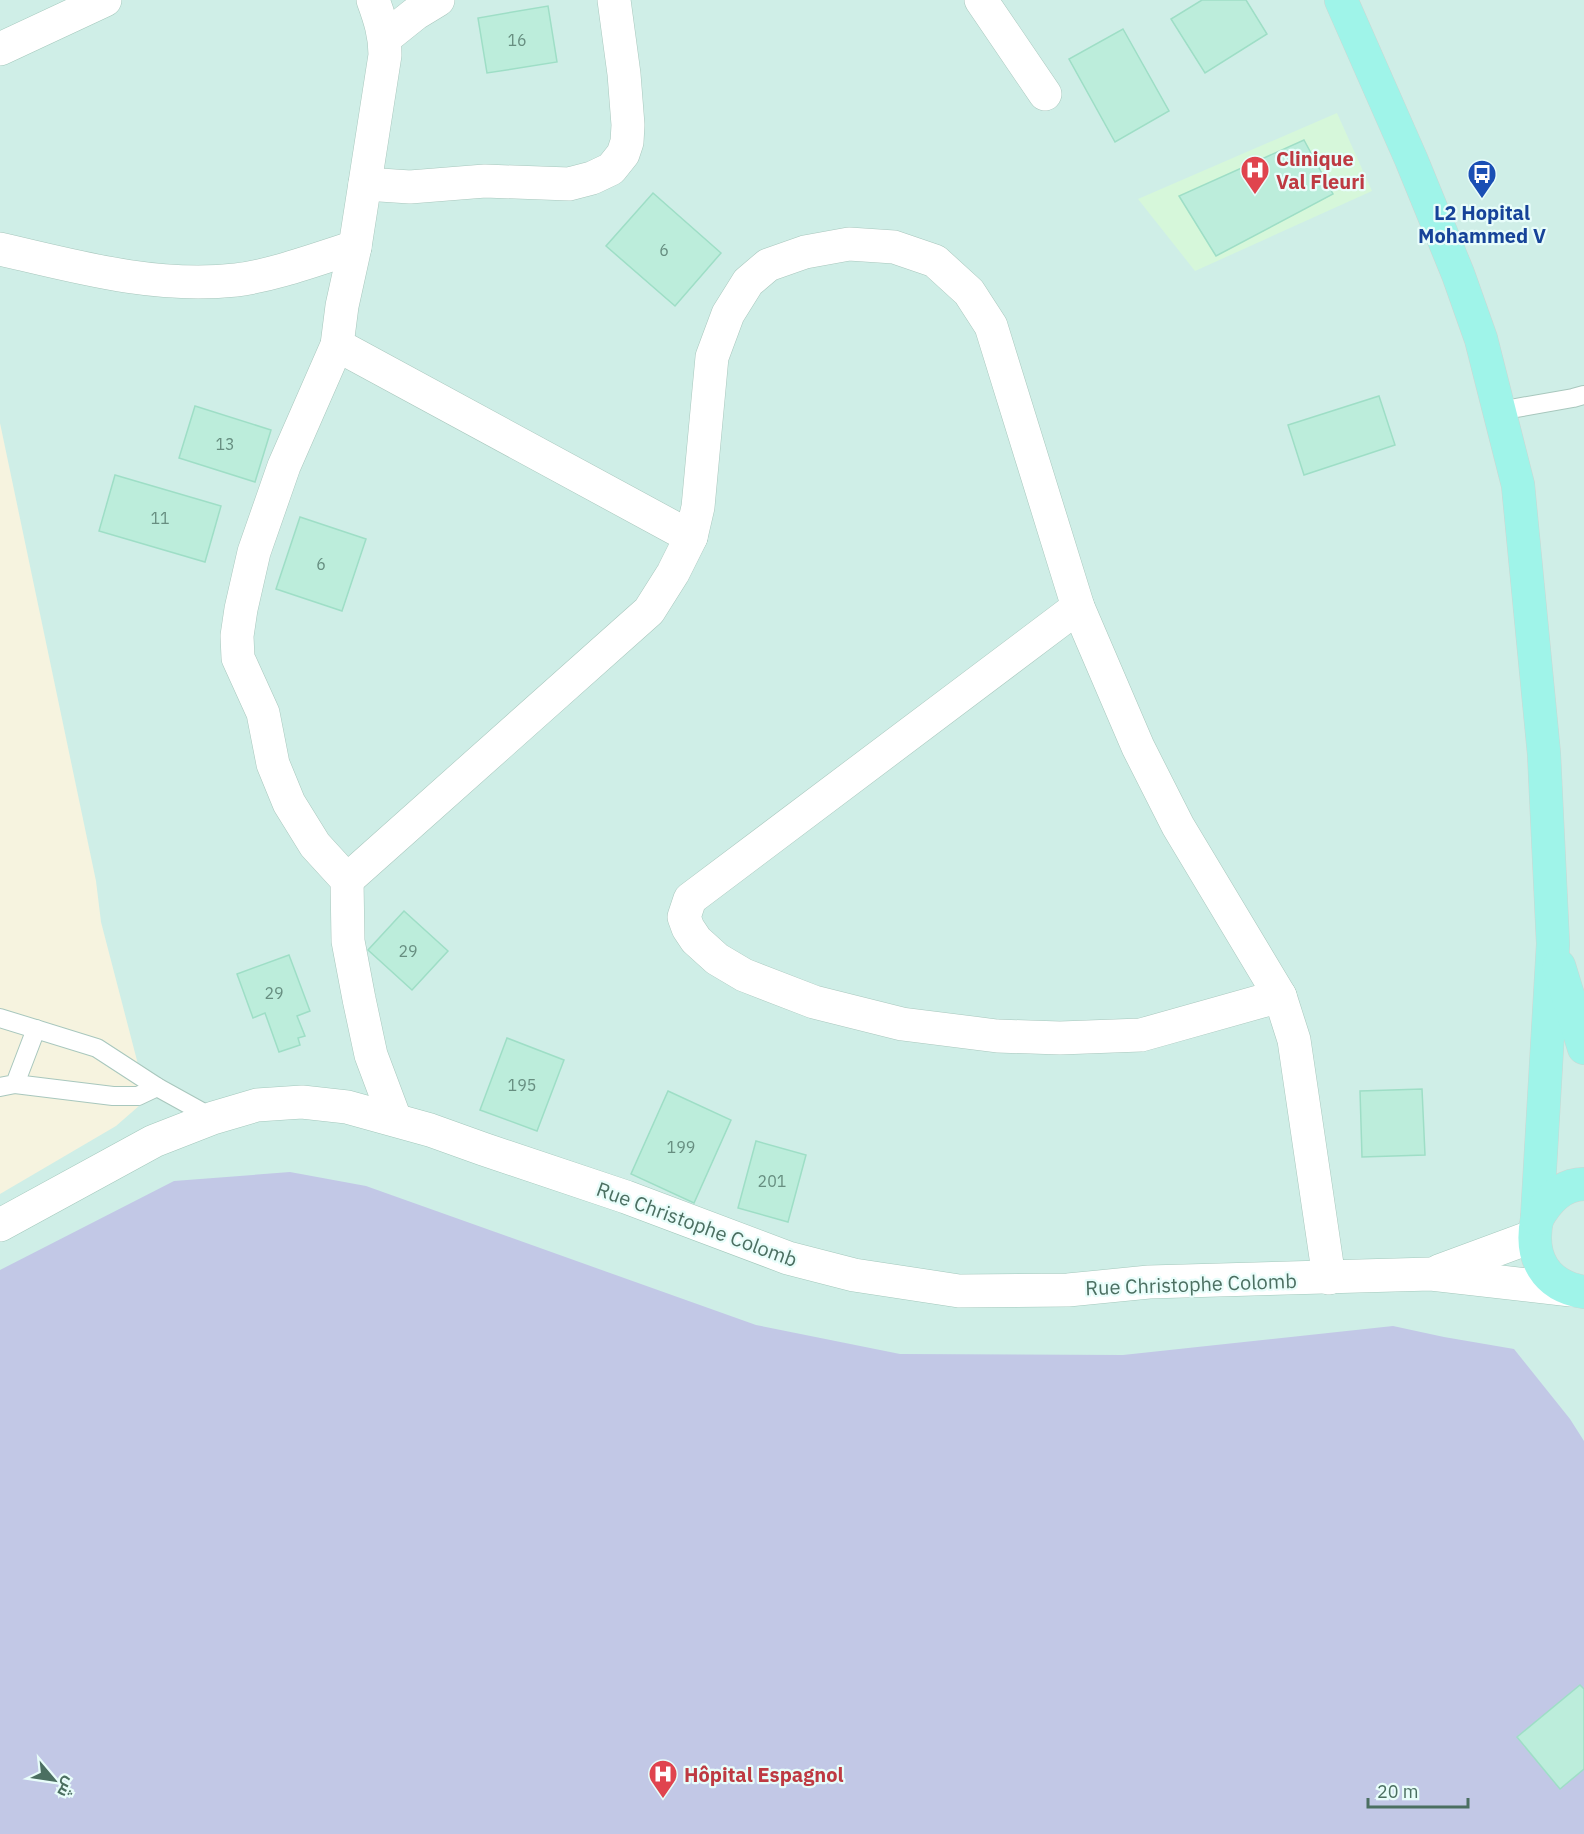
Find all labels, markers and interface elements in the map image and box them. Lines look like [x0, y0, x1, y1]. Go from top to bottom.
house number: 16 [507, 30, 527, 50]
place label: Clinique Val Fleuri [1276, 145, 1365, 195]
hospital icon: Clinique Val Fleuri [1239, 154, 1271, 196]
bus stop icon: L2 Hopital Mohammed V [1466, 158, 1498, 200]
place label: L2 Hopital Mohammed V [1418, 199, 1546, 249]
house number: 6 [659, 240, 669, 260]
house number: 13 [215, 434, 235, 454]
house number: 11 [150, 508, 170, 528]
house number: 6 [316, 554, 326, 574]
house number: 29 [398, 941, 418, 961]
house number: 29 [264, 983, 284, 1003]
house number: 195 [508, 1075, 536, 1095]
house number: 199 [667, 1137, 695, 1157]
house number: 201 [758, 1171, 786, 1191]
street label: Rue Christophe Colomb [593, 1175, 801, 1273]
street label: Rue Christophe Colomb [1085, 1267, 1297, 1301]
north arrow [24, 1750, 84, 1810]
hospital icon: Hôpital Espagnol [647, 1758, 679, 1800]
place label: Hôpital Espagnol [684, 1761, 844, 1788]
scale bar [1368, 1771, 1468, 1809]
text: ش [53, 1773, 81, 1801]
text: 20 m [1377, 1780, 1419, 1803]

